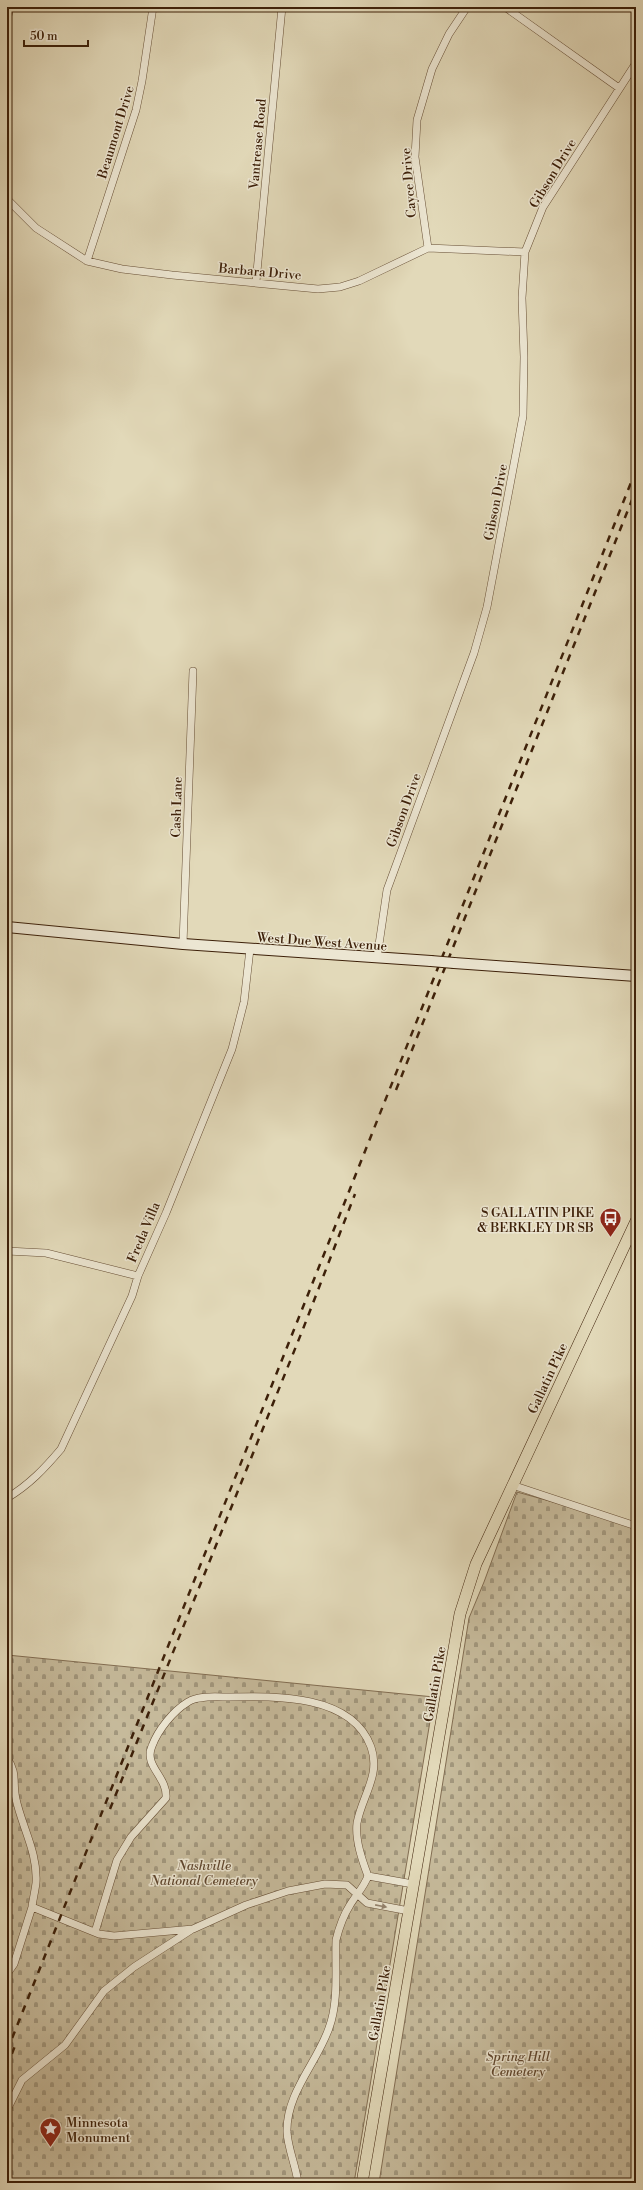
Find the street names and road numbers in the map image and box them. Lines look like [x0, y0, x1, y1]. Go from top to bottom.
street label: Beaumont Drive [94, 83, 138, 182]
street label: Vantrease Road [246, 98, 270, 191]
street label: Gibson Drive [526, 136, 580, 211]
street label: Cayce Drive [398, 147, 420, 219]
street label: Barbara Drive [217, 260, 302, 284]
street label: Gibson Drive [481, 462, 511, 542]
street label: Gibson Drive [383, 771, 425, 850]
street label: Cash Lane [168, 776, 186, 838]
street label: West Due West Avenue [255, 929, 388, 955]
street label: Freda Villa [124, 1199, 164, 1265]
street label: Gallatin Pike [525, 1340, 571, 1416]
street label: Gallatin Pike [420, 1645, 450, 1723]
street label: Gallatin Pike [365, 1964, 395, 2042]

